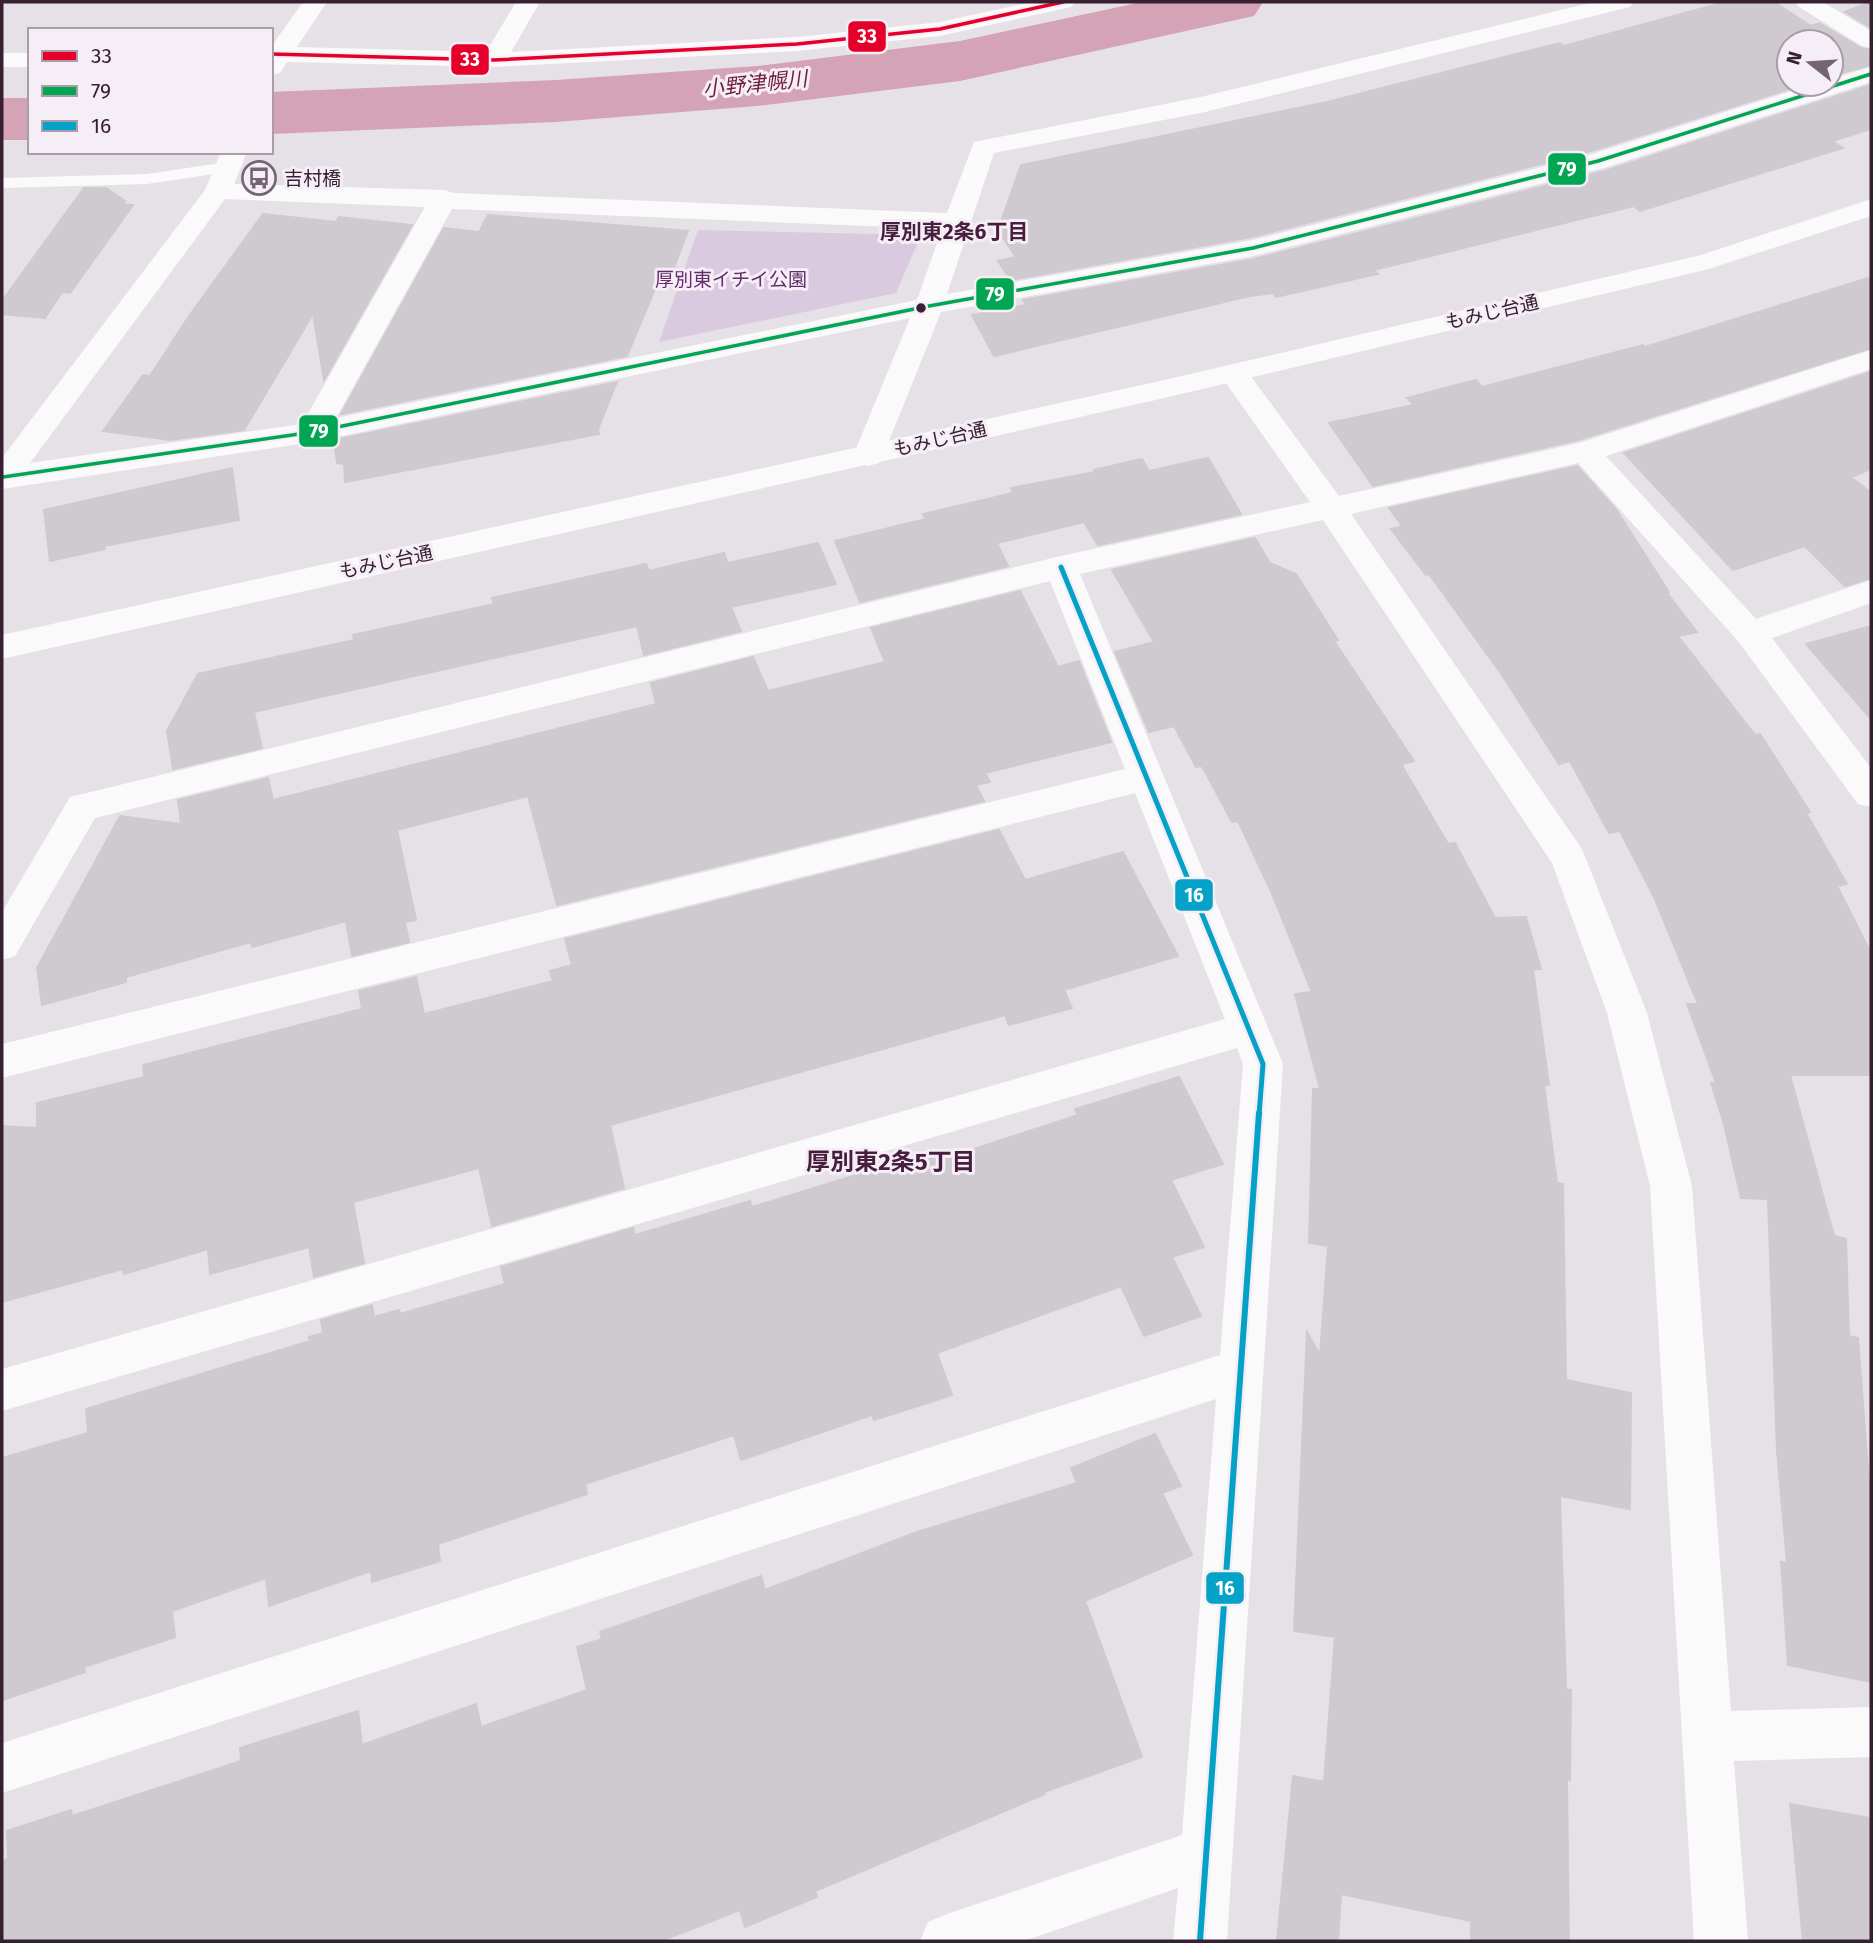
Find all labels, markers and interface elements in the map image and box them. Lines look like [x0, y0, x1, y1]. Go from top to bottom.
line badge: 33 [847, 20, 887, 53]
text: 33 [856, 25, 877, 48]
legend [28, 28, 273, 154]
north arrow [1775, 28, 1845, 98]
text: 33 [91, 43, 112, 69]
line badge: 33 [450, 43, 490, 76]
text: 33 [459, 48, 480, 71]
text: N [1781, 49, 1807, 68]
water label: 小野津幌川 [701, 65, 811, 102]
text: 79 [91, 78, 111, 104]
text: 16 [91, 113, 111, 139]
line badge: 79 [1547, 152, 1587, 186]
text: 79 [1557, 158, 1577, 181]
bus stop icon: 吉村橋 [240, 159, 278, 197]
place label: 吉村橋 [284, 167, 341, 190]
district label: 厚別東2条6丁目 [880, 219, 1028, 245]
park label: 厚別東イチイ公園 [655, 268, 807, 291]
line badge: 79 [975, 277, 1015, 311]
text: 79 [985, 283, 1005, 306]
street label: もみじ台通 [1443, 290, 1541, 334]
unlabelled marker [914, 301, 928, 315]
line badge: 79 [298, 414, 339, 448]
street label: もみじ台通 [891, 417, 989, 461]
text: 79 [309, 420, 329, 443]
street label: もみじ台通 [337, 541, 435, 583]
line badge: 16 [1174, 878, 1214, 912]
text: 16 [1184, 884, 1204, 907]
district label: 厚別東2条5丁目 [806, 1148, 976, 1176]
line badge: 16 [1205, 1571, 1245, 1605]
text: 16 [1215, 1577, 1235, 1600]

